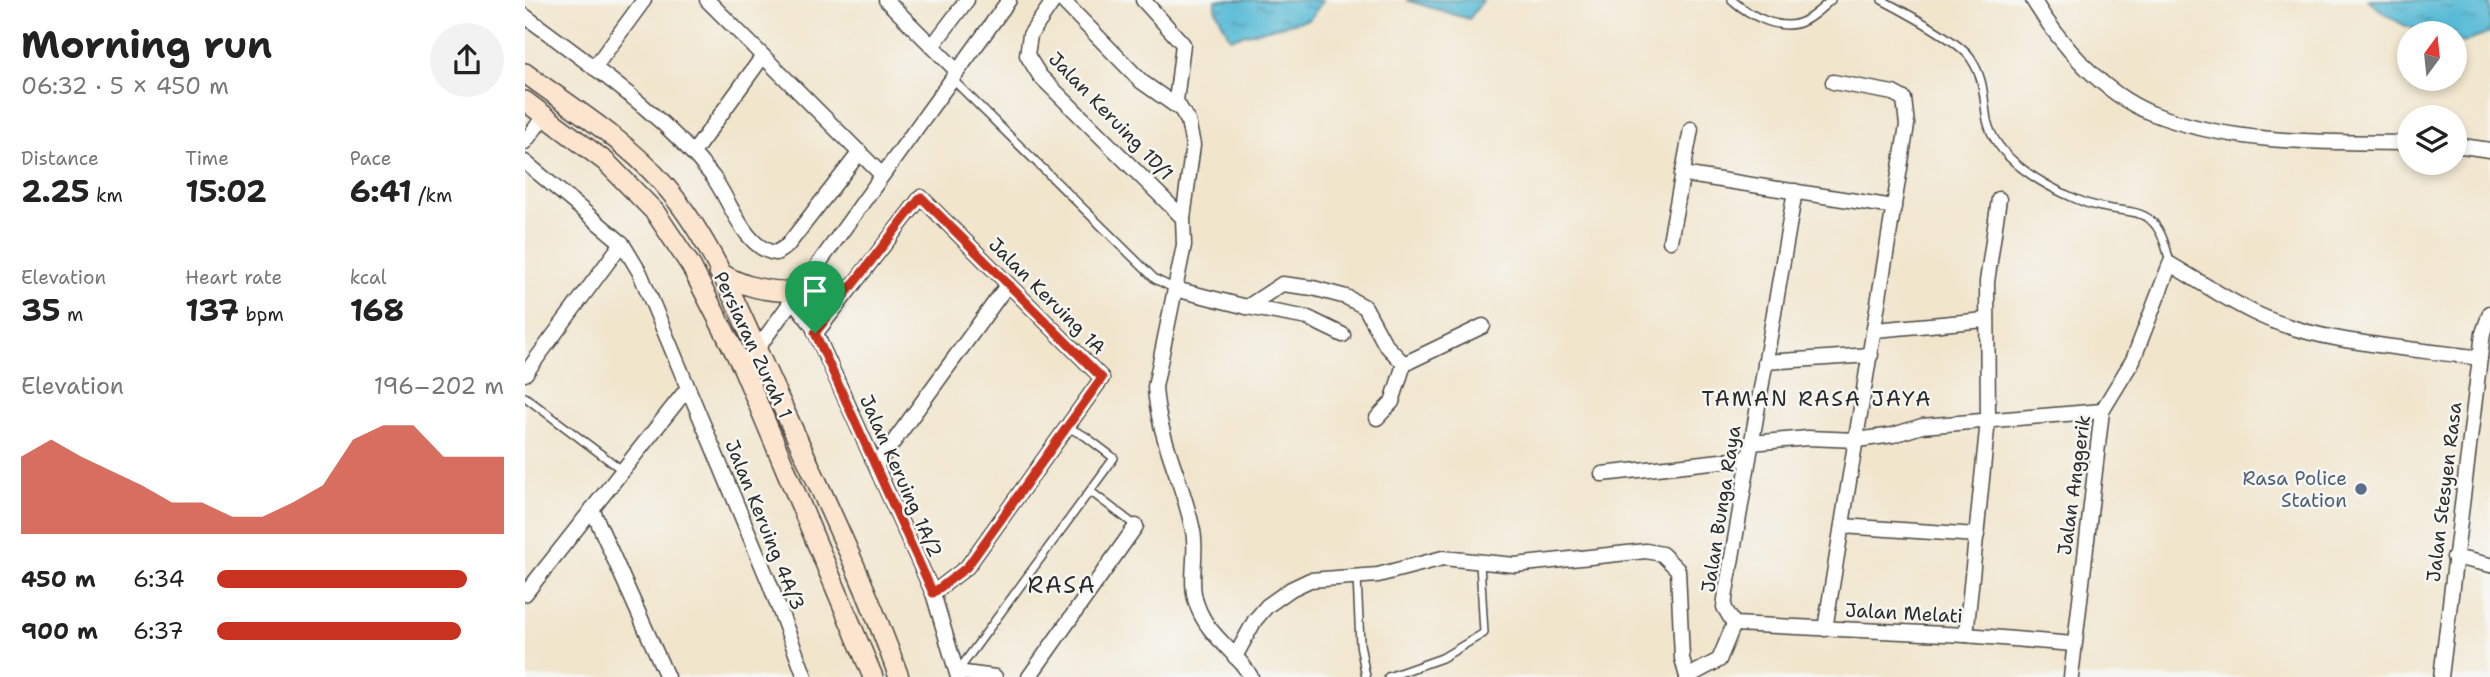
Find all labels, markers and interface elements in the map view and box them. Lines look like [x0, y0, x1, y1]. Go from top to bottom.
text: Morning run [21, 19, 272, 70]
north arrow [2397, 21, 2467, 91]
map controls [2397, 21, 2467, 175]
button: share [430, 23, 504, 97]
street label: Jalan Keruing 1D/1 [1043, 46, 1179, 186]
text: 06:32 · 5 × 450 m [21, 71, 229, 101]
button: layers [2397, 105, 2467, 175]
text: Distance [21, 146, 99, 171]
text: Time [185, 146, 229, 171]
text: Pace [350, 146, 391, 171]
text: 2.25 [21, 171, 90, 212]
text: 15:02 [185, 171, 267, 212]
text: 6:41 [350, 171, 412, 212]
text: km [90, 183, 123, 208]
text: /km [412, 183, 452, 208]
street label: Jalan Keruing 1A [983, 232, 1111, 360]
pin [785, 261, 845, 333]
text: Elevation [21, 265, 106, 290]
text: Heart rate [185, 265, 282, 290]
text: kcal [350, 265, 387, 290]
street label: Persiaran Zurah 1 [708, 267, 798, 423]
icon: arrive [796, 272, 834, 310]
text: 35 [21, 290, 61, 331]
text: 137 [185, 290, 239, 331]
text: 168 [350, 290, 404, 331]
text: m [61, 302, 83, 327]
text: bpm [239, 302, 284, 327]
text: Elevation [21, 371, 124, 401]
text: 196–202 m [374, 371, 504, 401]
district label: TAMAN RASA JAYA [1702, 385, 1932, 413]
street label: Jalan Keruing 1A/2 [854, 391, 948, 561]
street label: Jalan Stesyen Rasa [2421, 400, 2467, 583]
street label: Jalan Anggerik [2052, 413, 2096, 557]
street label: Jalan Bunga Raya [1695, 424, 1747, 594]
street label: Jalan Keruing 4A/3 [719, 436, 811, 614]
place label: Rasa Police Station [2243, 466, 2347, 513]
marker: Rasa Police Station [2353, 481, 2369, 497]
text: 450 m [21, 564, 96, 594]
text: 6:34 [133, 564, 185, 594]
district label: RASA [1027, 570, 1097, 600]
street label: Jalan Melati [1845, 597, 1963, 629]
text: 900 m [21, 616, 98, 646]
text: 6:37 [133, 616, 184, 646]

